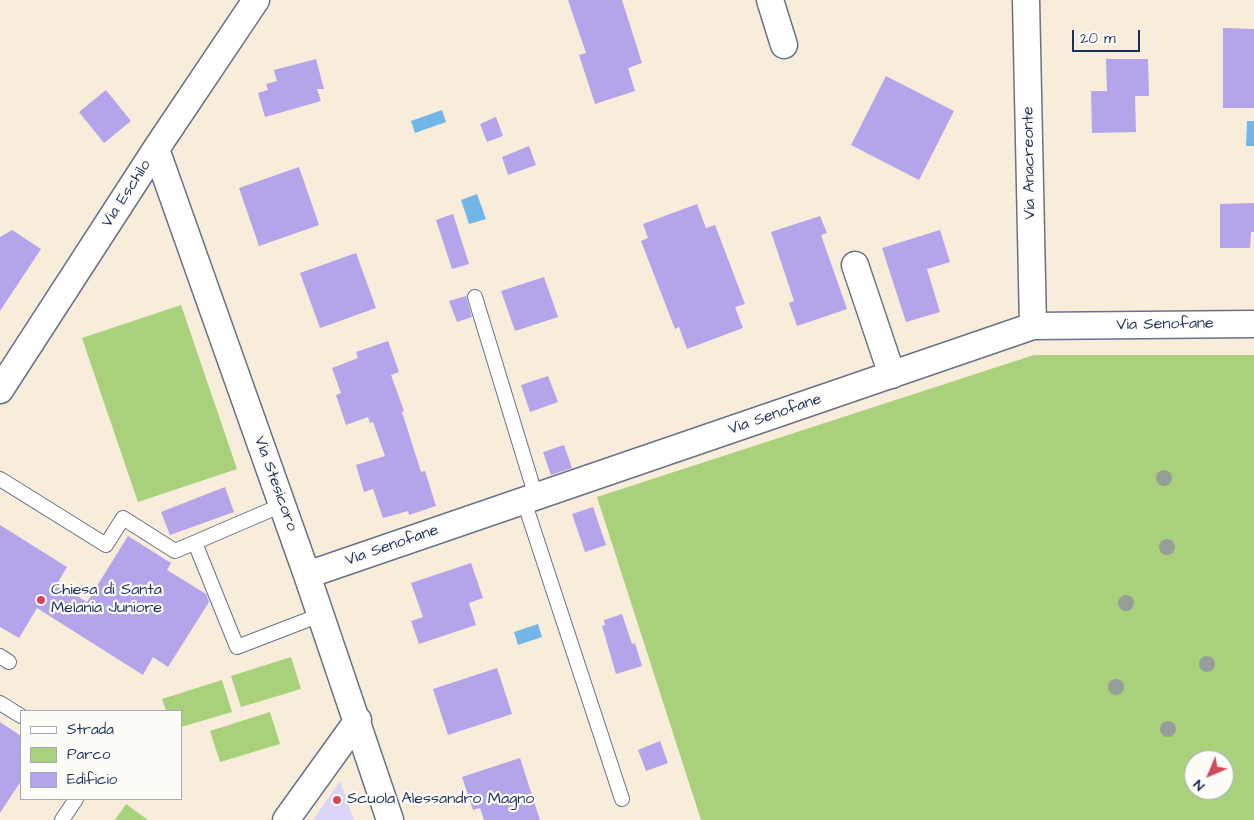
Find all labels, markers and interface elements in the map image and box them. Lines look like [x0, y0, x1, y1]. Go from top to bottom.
scale bar [1074, 20, 1142, 52]
text: 20 m [1080, 28, 1116, 49]
street label: Via Anacreonte [1019, 106, 1041, 220]
street label: Via Eschilo [98, 157, 156, 231]
street label: Via Senofane [1116, 315, 1214, 335]
street label: Via Senofane [726, 390, 824, 440]
street label: Via Stesicoro [249, 434, 301, 534]
street label: Via Senofane [343, 521, 441, 571]
place label: Chiesa di Santa Melania Juniore [51, 581, 162, 619]
marker: Chiesa di Santa Melania Juniore [35, 594, 47, 606]
legend [20, 710, 182, 800]
text: Strada [67, 719, 114, 740]
text: Parco [67, 744, 110, 765]
north arrow [1184, 750, 1234, 800]
text: Edificio [67, 769, 117, 790]
text: N [1189, 775, 1209, 795]
place label: Scuola Alessandro Magno [347, 790, 534, 810]
marker: Scuola Alessandro Magno [331, 794, 343, 806]

